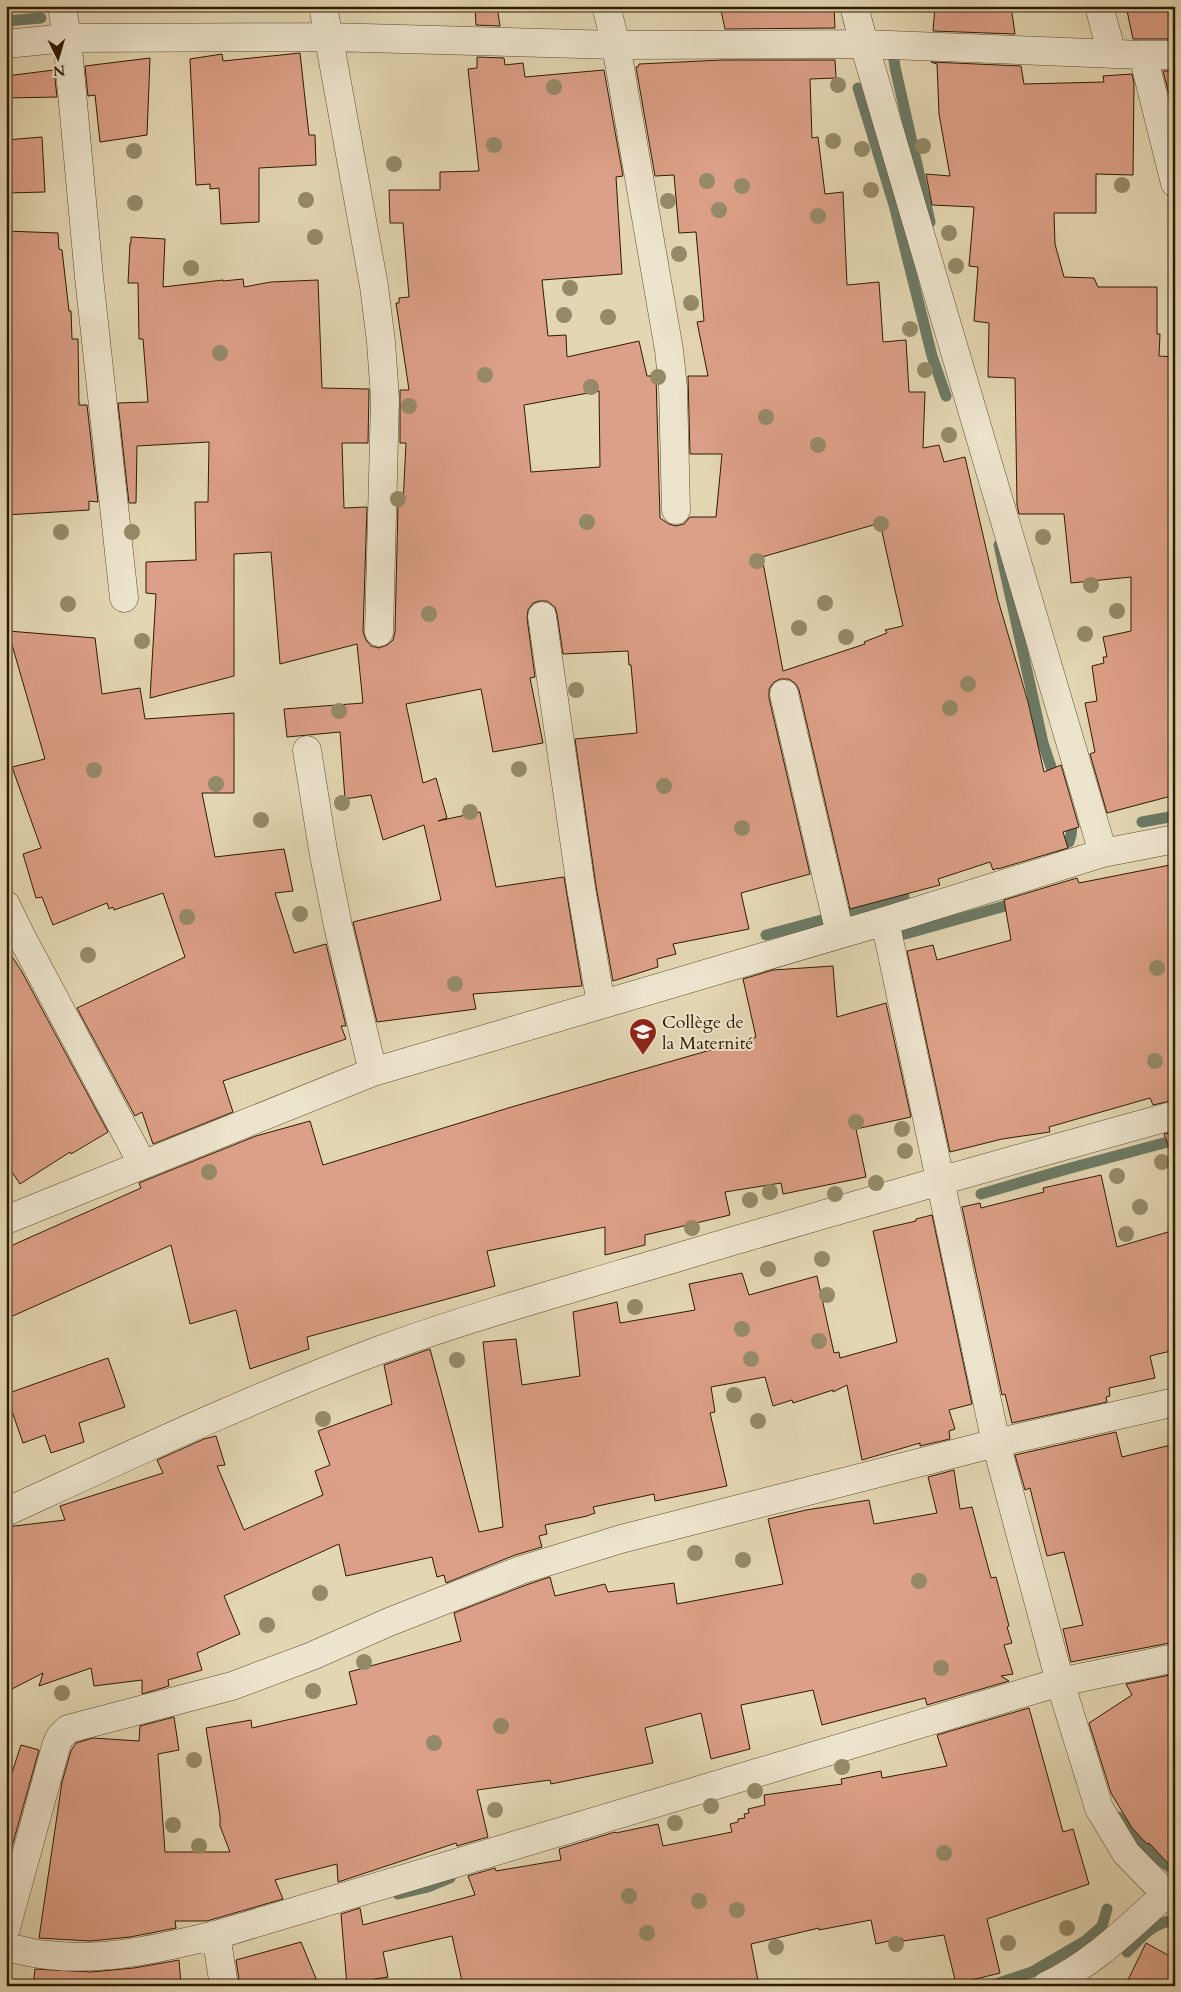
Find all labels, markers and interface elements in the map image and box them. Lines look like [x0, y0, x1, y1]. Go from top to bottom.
north arrow [32, 32, 82, 82]
text: N [52, 60, 66, 80]
place label: Collège de la Maternité [662, 1010, 754, 1056]
school or university icon: Collège de la Maternité [628, 1017, 658, 1056]

